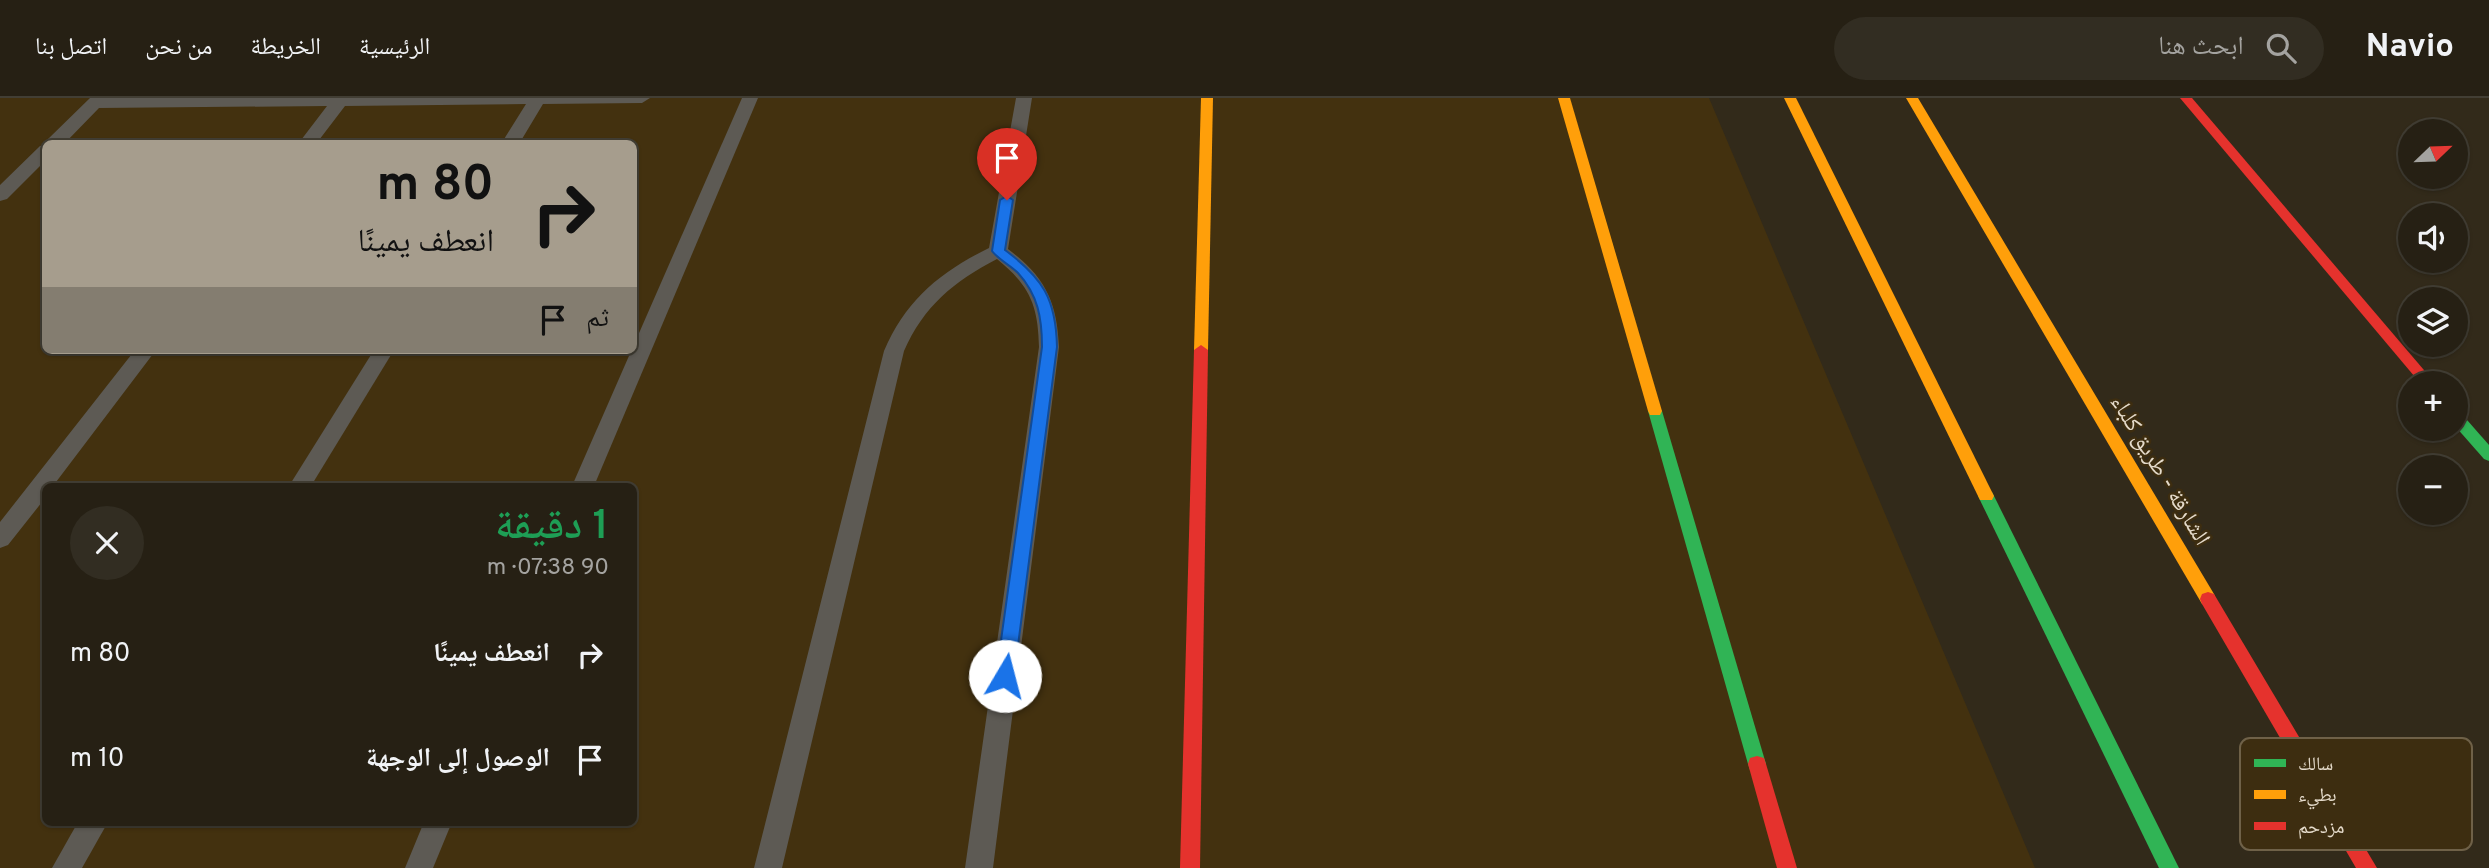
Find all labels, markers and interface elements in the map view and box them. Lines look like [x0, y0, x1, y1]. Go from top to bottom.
search box [1834, 17, 2324, 80]
text: Navio [2366, 27, 2454, 69]
icon: search [2262, 29, 2300, 67]
text: ابحث هنا [2158, 31, 2244, 64]
text: اتصل بنا [35, 33, 107, 63]
text: من نحن [145, 33, 212, 63]
text: الخريطة [250, 33, 321, 63]
text: الرئيسية [359, 33, 430, 63]
north arrow [2398, 119, 2468, 189]
map controls [2398, 119, 2468, 525]
pin [977, 128, 1037, 200]
icon: arrive [988, 139, 1026, 177]
text: 80 m [377, 156, 494, 218]
icon: right [518, 168, 609, 259]
button: sound [2398, 203, 2468, 273]
text: انعطف يمينًا [357, 223, 494, 263]
button: layers [2398, 287, 2468, 357]
icon: arrive [534, 301, 572, 339]
text: ثم [586, 303, 609, 336]
button: + [2398, 371, 2468, 441]
street label: الشارقة - طريق كلباء [2103, 390, 2215, 552]
button: − [2398, 455, 2468, 525]
text: 1 دقيقة [495, 501, 609, 554]
button: close [70, 506, 144, 580]
text: 90 m · 07:38 [487, 554, 609, 583]
icon: right [571, 636, 609, 674]
text: 80 m [70, 638, 130, 671]
text: انعطف يمينًا [433, 638, 550, 671]
position arrow [968, 639, 1042, 713]
legend [2240, 738, 2472, 850]
icon: arrive [571, 741, 609, 779]
text: 10 m [70, 743, 125, 776]
text: الوصول إلى الوجهة [366, 743, 550, 776]
text: سالك [2298, 753, 2333, 777]
text: بطيء [2298, 784, 2337, 810]
text: مزدحم [2298, 816, 2344, 840]

